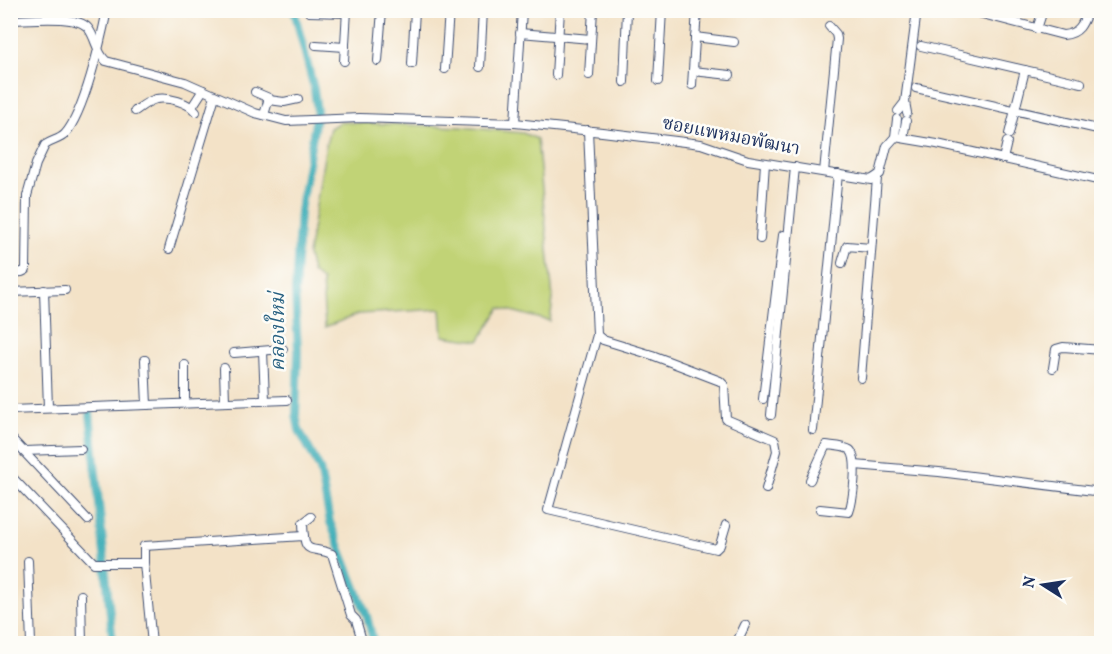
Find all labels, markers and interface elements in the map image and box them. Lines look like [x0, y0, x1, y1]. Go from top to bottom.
street label: ซอยแพหมอพัฒนา [660, 111, 802, 163]
water label: คลองใหม่ [263, 290, 293, 372]
north arrow [1013, 555, 1073, 615]
text: N [1018, 574, 1042, 590]

